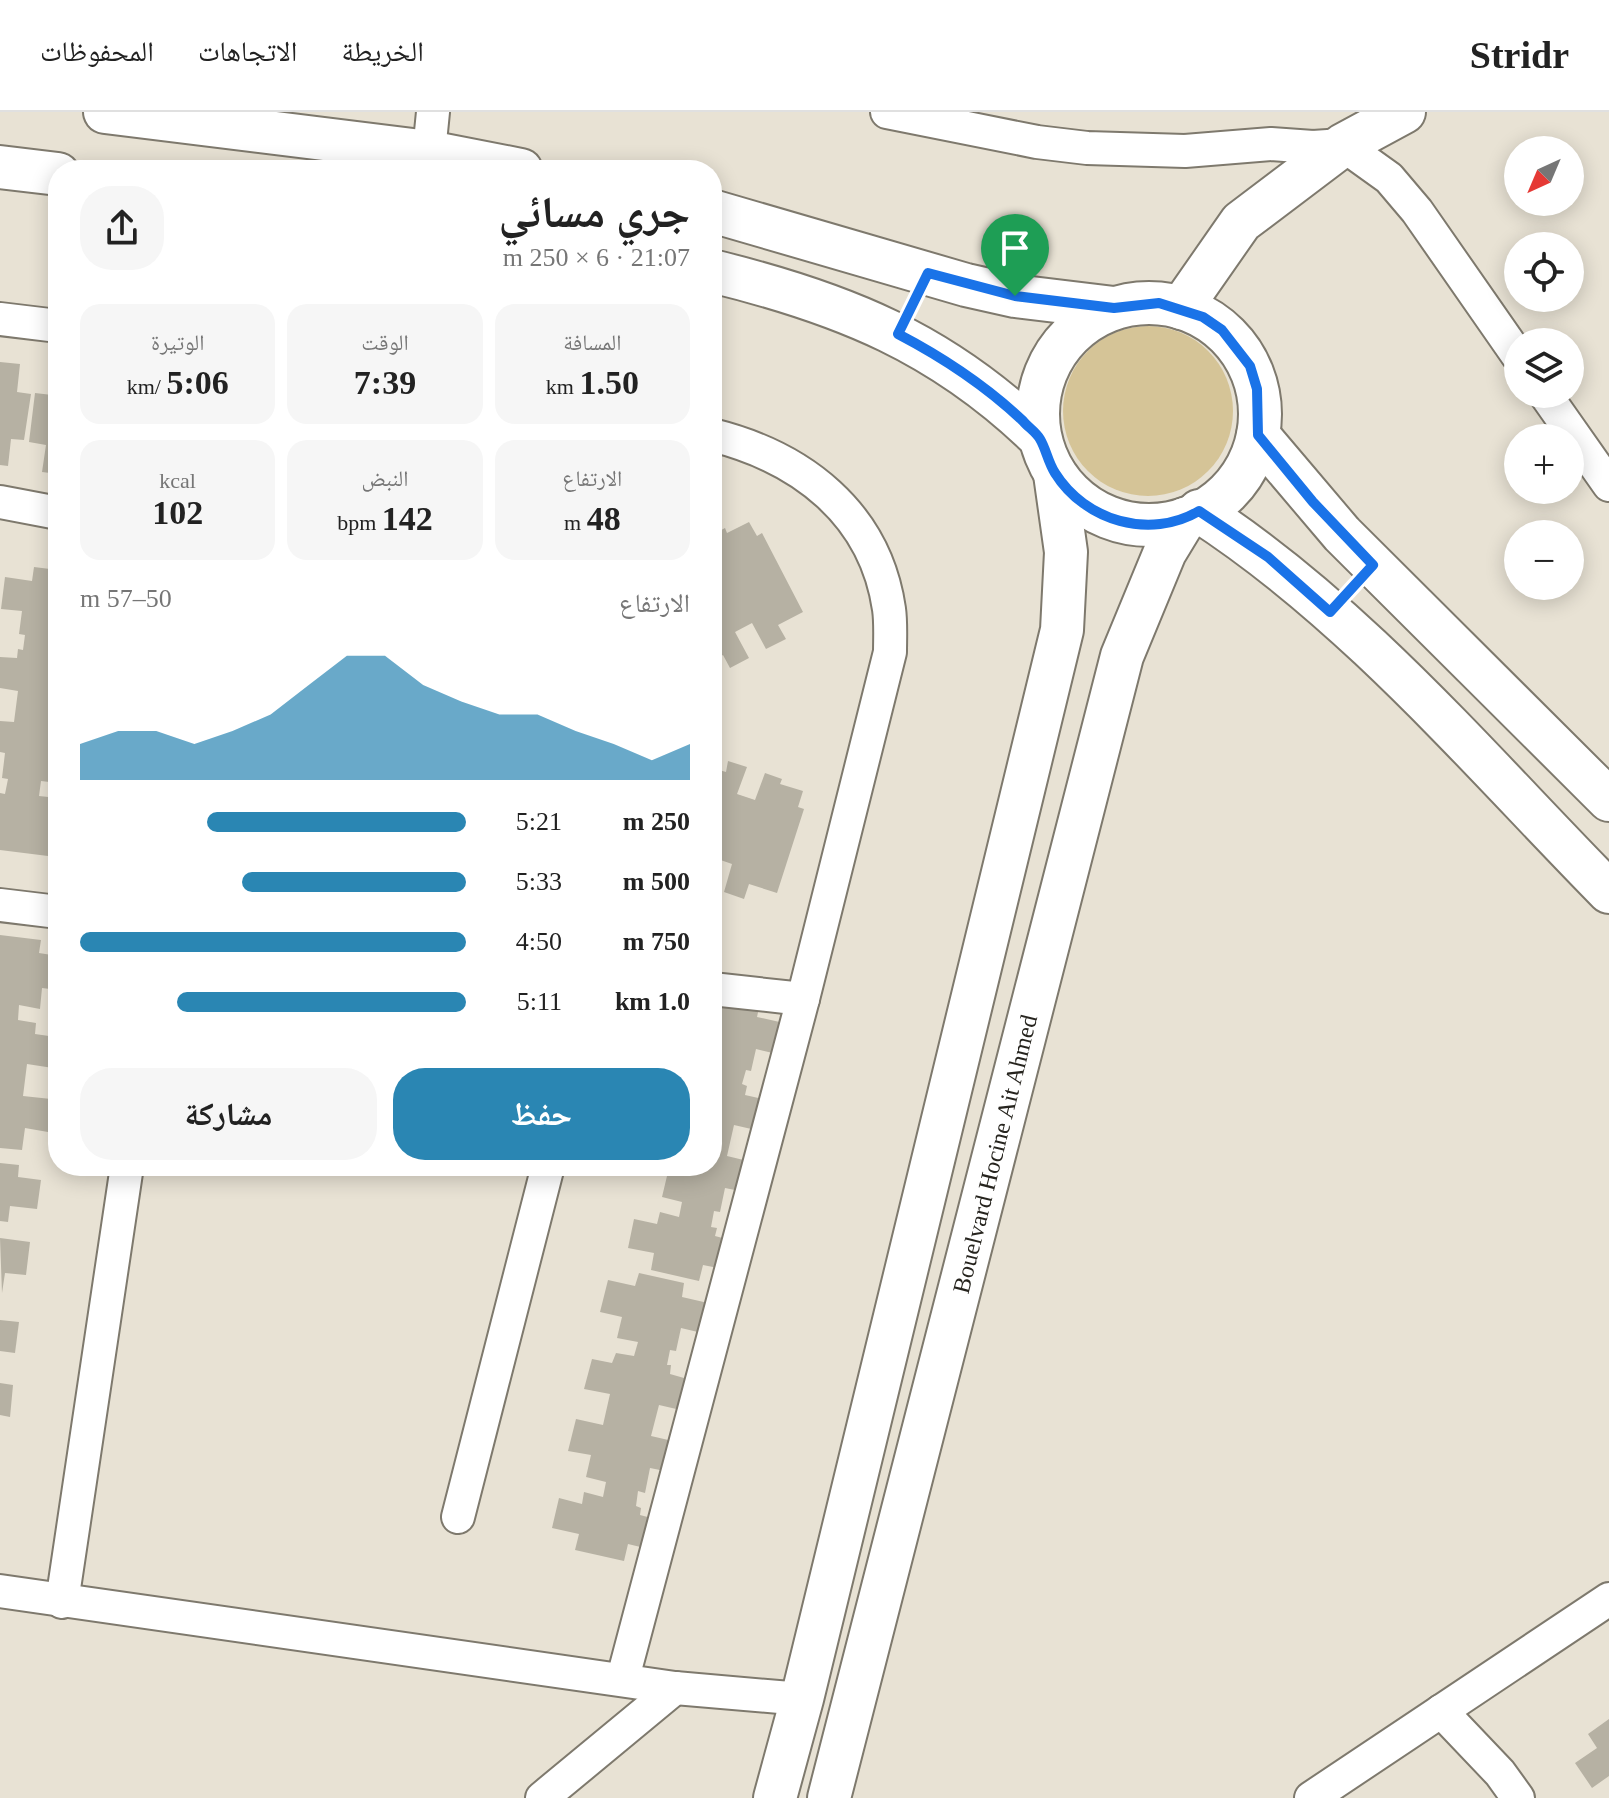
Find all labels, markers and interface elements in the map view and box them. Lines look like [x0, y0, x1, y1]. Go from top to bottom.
text: Stridr [1470, 34, 1569, 76]
text: المحفوظات [40, 36, 154, 67]
text: الاتجاهات [198, 36, 297, 67]
text: الخريطة [341, 36, 424, 67]
north arrow [1504, 136, 1584, 216]
map controls [1504, 136, 1584, 600]
button: share [80, 186, 164, 270]
text: جري مسائي [498, 188, 690, 237]
pin [981, 214, 1049, 296]
icon: arrive [993, 226, 1037, 270]
button: locate [1504, 232, 1584, 312]
text: 21:07 · 6 × 250 m [503, 243, 690, 272]
button: layers [1504, 328, 1584, 408]
text: الوتيرة [151, 330, 204, 355]
text: الوقت [361, 330, 409, 355]
text: المسافة [563, 330, 622, 355]
text: 5:06 [166, 364, 229, 401]
text: 7:39 [354, 364, 416, 401]
text: 1.50 [579, 364, 639, 401]
text: /km [127, 374, 166, 399]
text: km [546, 374, 579, 399]
button: + [1504, 424, 1584, 504]
text: النبض [362, 466, 408, 491]
text: الارتفاع [562, 466, 622, 491]
text: kcal [159, 468, 196, 493]
text: 102 [152, 494, 203, 531]
text: 142 [382, 500, 433, 537]
text: 48 [587, 500, 621, 537]
text: bpm [337, 510, 382, 535]
text: m [564, 510, 587, 535]
button: − [1504, 520, 1584, 600]
text: 50–57 m [80, 584, 172, 613]
text: الارتفاع [619, 589, 690, 618]
text: 5:21 [516, 807, 562, 836]
text: 250 m [623, 807, 690, 836]
text: 5:33 [516, 867, 562, 896]
text: 500 m [623, 867, 690, 896]
text: 4:50 [516, 927, 562, 956]
text: 750 m [623, 927, 690, 956]
text: 5:11 [517, 987, 562, 1016]
text: 1.0 km [615, 987, 690, 1016]
street label: Bouelvard Hocine Ait Ahmed [948, 1012, 1042, 1296]
button: مشاركة [80, 1068, 377, 1160]
button: حفظ [393, 1068, 690, 1160]

